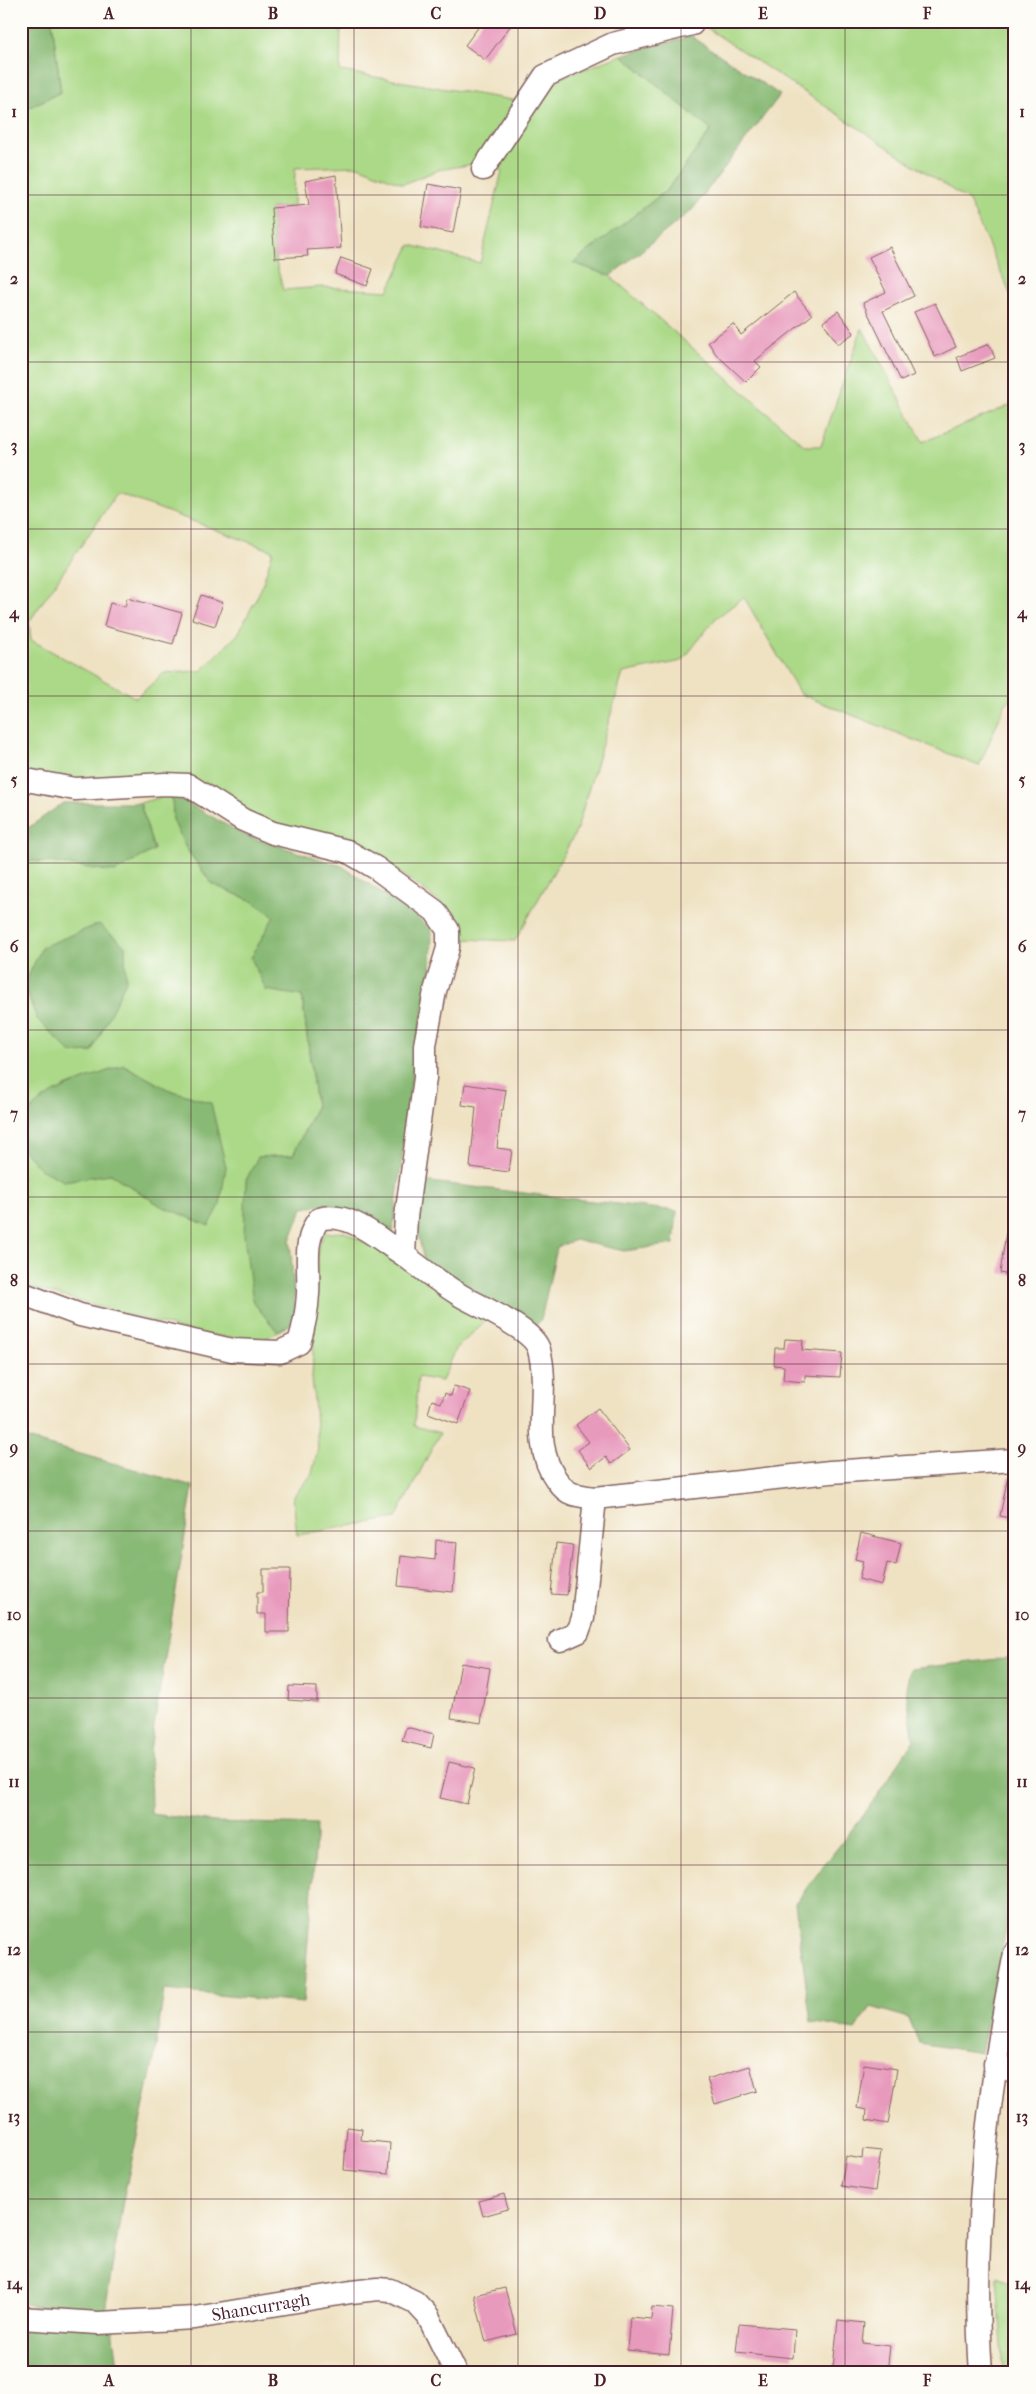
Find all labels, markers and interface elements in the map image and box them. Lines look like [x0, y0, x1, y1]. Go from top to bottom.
text: A [103, 4, 115, 23]
text: B [268, 4, 278, 23]
text: C [431, 4, 442, 23]
text: D [594, 4, 606, 23]
text: E [758, 4, 768, 23]
text: F [922, 4, 932, 23]
text: 1 [11, 102, 17, 121]
text: 1 [1019, 102, 1025, 121]
text: 2 [10, 269, 18, 288]
text: 2 [1018, 269, 1026, 288]
text: 3 [11, 436, 17, 456]
text: 3 [1019, 436, 1025, 456]
text: 4 [8, 603, 20, 623]
text: 4 [1016, 603, 1028, 623]
text: 5 [11, 770, 18, 789]
text: 5 [1019, 770, 1026, 789]
text: 6 [10, 937, 19, 956]
text: 6 [1018, 937, 1027, 956]
text: 7 [9, 1104, 18, 1123]
text: 7 [1017, 1104, 1026, 1123]
text: 8 [10, 1271, 18, 1290]
text: 8 [1018, 1271, 1026, 1290]
text: 9 [9, 1438, 18, 1458]
text: 9 [1017, 1438, 1026, 1458]
text: 10 [7, 1605, 21, 1624]
text: 10 [1015, 1605, 1029, 1624]
text: 11 [8, 1772, 20, 1791]
text: 11 [1016, 1772, 1028, 1791]
text: 12 [7, 1940, 21, 1959]
text: 12 [1015, 1940, 1029, 1959]
text: 13 [8, 2107, 20, 2127]
text: 13 [1016, 2107, 1028, 2127]
text: 14 [6, 2274, 23, 2294]
text: 14 [1014, 2274, 1031, 2294]
street label: Shancurragh [210, 2288, 312, 2326]
text: A [103, 2371, 115, 2390]
text: B [268, 2371, 278, 2390]
text: C [431, 2371, 442, 2390]
text: D [594, 2371, 606, 2390]
text: E [758, 2371, 768, 2390]
text: F [922, 2371, 932, 2390]

